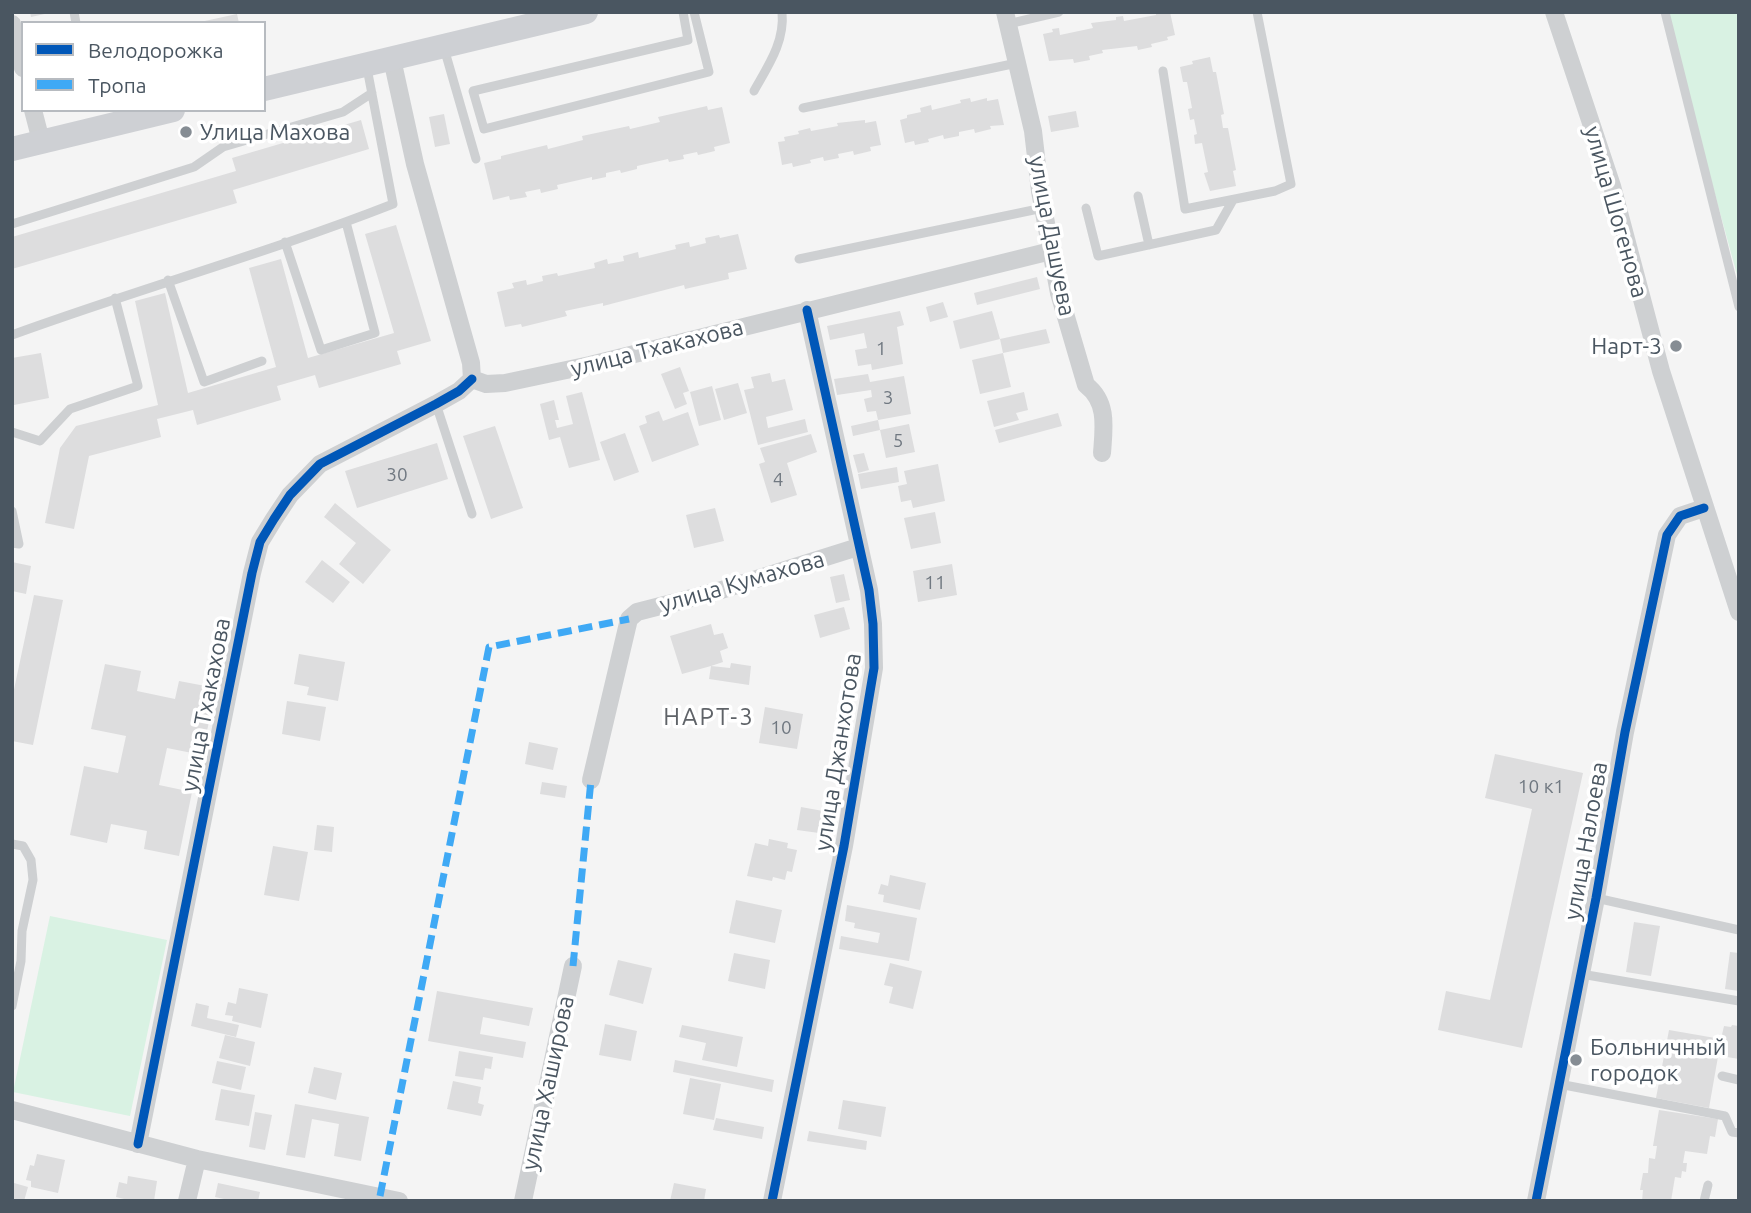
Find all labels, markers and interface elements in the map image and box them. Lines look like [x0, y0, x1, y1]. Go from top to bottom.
legend [21, 21, 266, 112]
text: Велодорожка [88, 38, 224, 62]
text: Тропа [88, 73, 147, 97]
place label: Улица Махова [200, 118, 350, 146]
street label: улица Шогенова [1578, 123, 1654, 301]
marker: Улица Махова [178, 124, 194, 140]
street label: улица Дашуева [1023, 153, 1081, 319]
street label: улица Тхакахова [568, 313, 746, 383]
place label: Нарт-3 [1591, 332, 1662, 360]
house number: 1 [876, 338, 886, 360]
marker: Нарт-3 [1668, 338, 1684, 354]
house number: 3 [883, 387, 893, 409]
house number: 5 [893, 430, 903, 452]
house number: 30 [386, 464, 408, 486]
house number: 4 [773, 469, 783, 491]
street label: улица Кумахова [656, 545, 828, 619]
house number: 11 [924, 572, 946, 594]
street label: улица Тхакахова [176, 615, 236, 795]
street label: улица Джанхотова [809, 651, 867, 853]
district label: НАРТ-3 [664, 703, 754, 731]
house number: 10 [770, 717, 792, 739]
street label: улица Налоева [1559, 760, 1613, 922]
house number: 10 к1 [1518, 776, 1564, 798]
street label: улица Хаширова [516, 993, 580, 1173]
place label: Больничный городок [1590, 1033, 1726, 1087]
marker: Больничный городок [1568, 1052, 1584, 1068]

